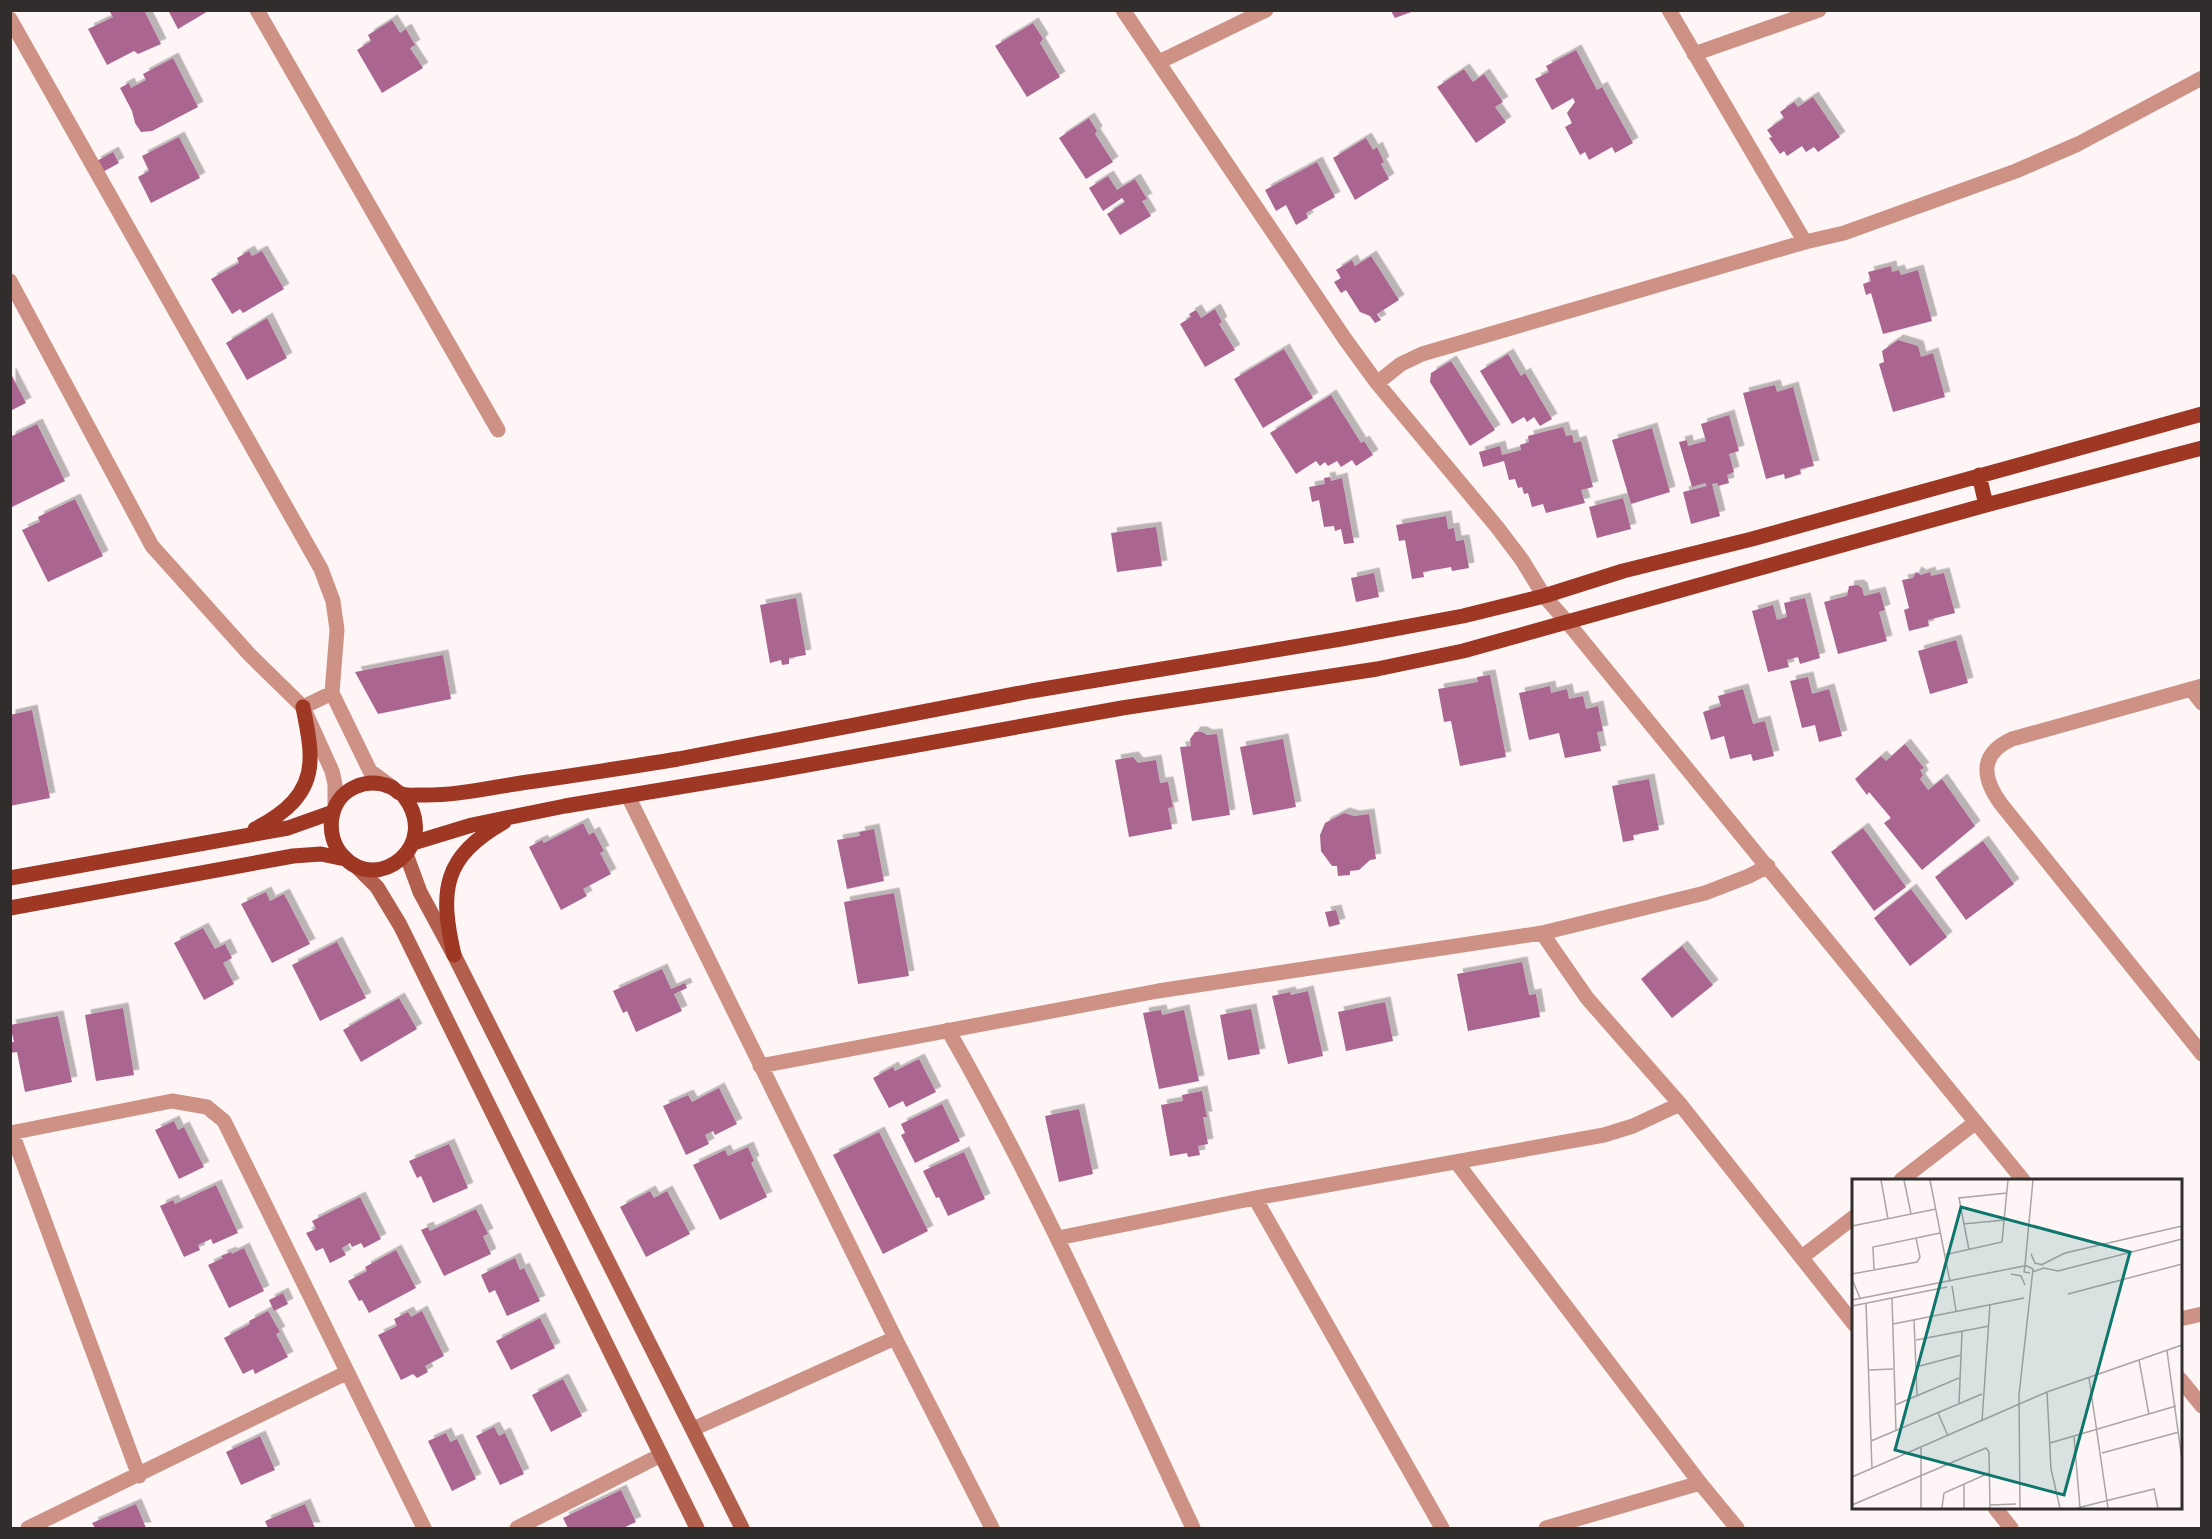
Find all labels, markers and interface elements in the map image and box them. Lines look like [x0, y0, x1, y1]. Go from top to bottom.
inset map [1852, 1179, 2182, 1509]

